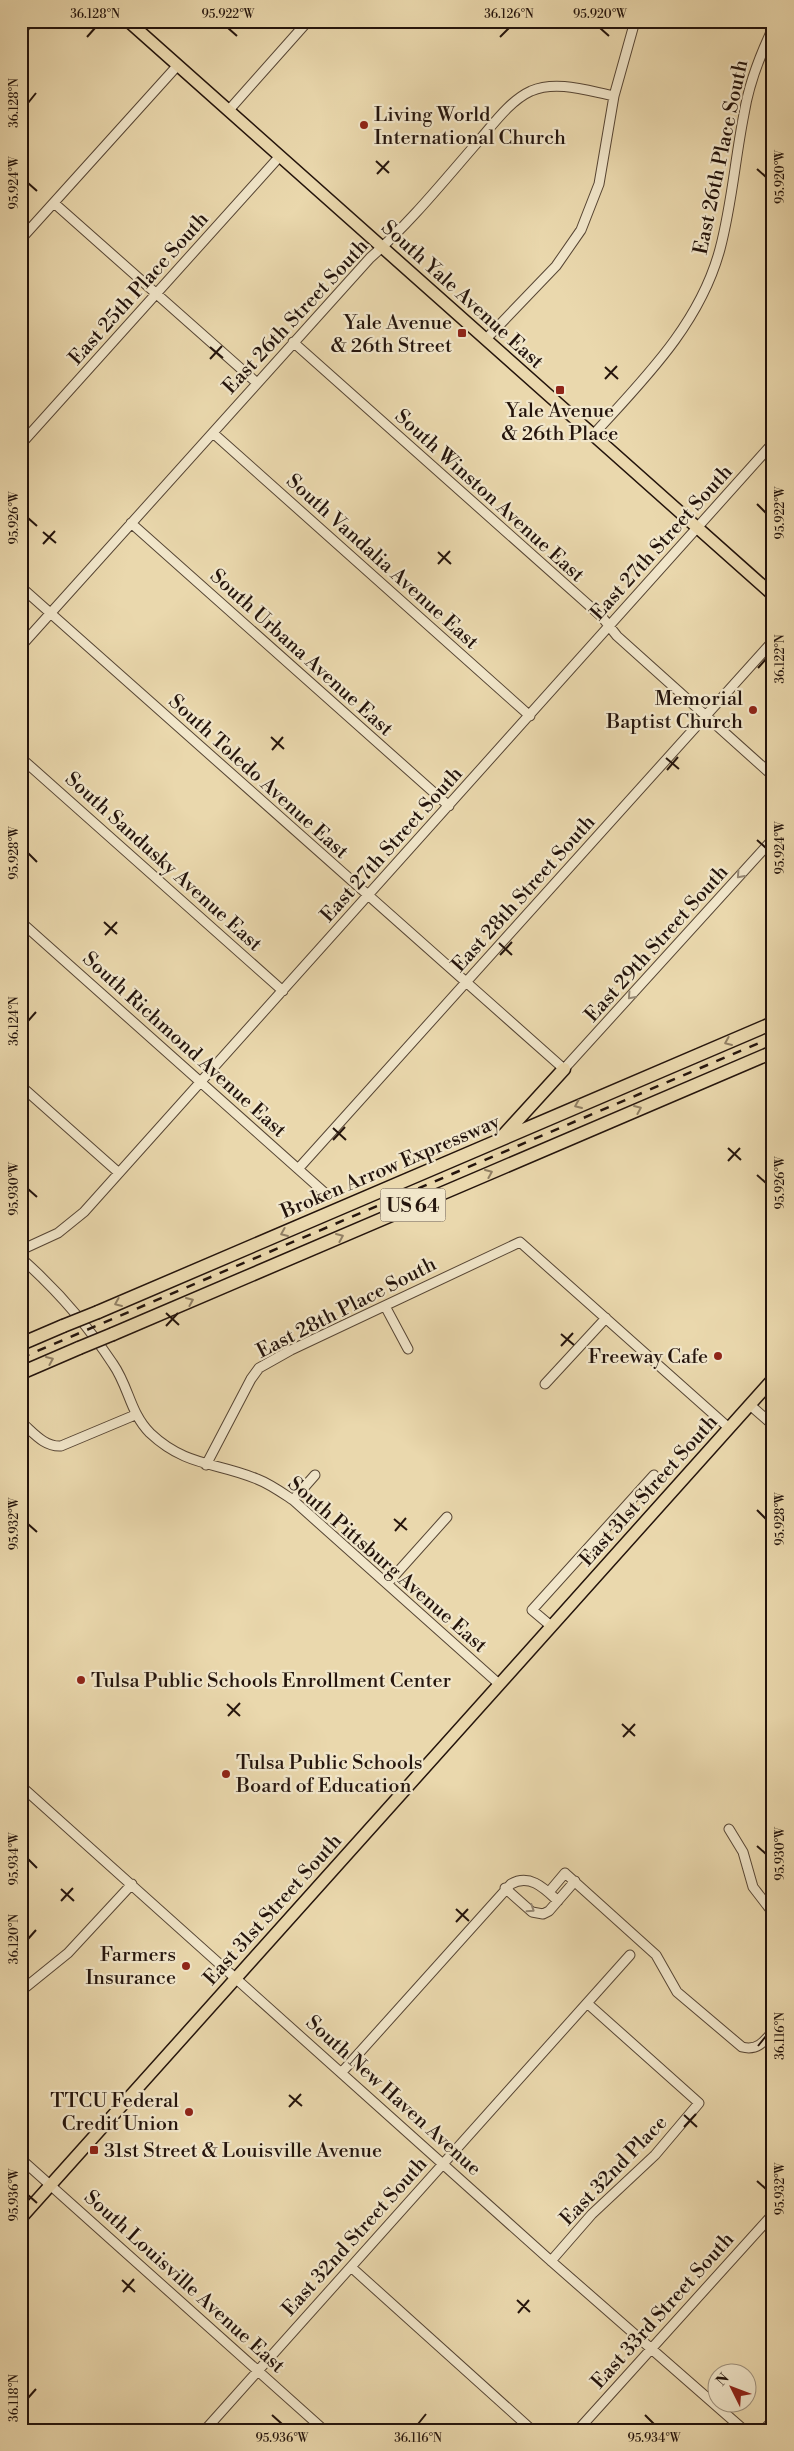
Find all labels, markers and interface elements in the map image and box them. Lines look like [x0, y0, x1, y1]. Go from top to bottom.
text: 36.128°N [70, 7, 120, 22]
text: 95.922°W [202, 7, 256, 22]
text: 36.126°N [484, 7, 534, 22]
text: 95.920°W [573, 7, 628, 22]
street label: East 26th Place South [689, 58, 754, 257]
text: 36.128°N [7, 78, 22, 128]
place label: Living World International Church [374, 103, 566, 151]
marker: Living World International Church [358, 119, 370, 131]
text: 95.920°W [773, 149, 788, 204]
text: 95.924°W [7, 155, 22, 210]
street label: East 25th Place South [64, 207, 214, 371]
street label: South Yale Avenue East [376, 216, 548, 375]
street label: East 26th Street South [218, 234, 374, 400]
place label: Yale Avenue & 26th Street [331, 311, 452, 359]
marker: Yale Avenue & 26th Street [456, 327, 468, 339]
marker: Yale Avenue & 26th Place [554, 384, 566, 396]
place label: Yale Avenue & 26th Place [502, 399, 618, 447]
street label: South Winston Avenue East [389, 404, 589, 588]
street label: East 27th Street South [586, 460, 739, 626]
street label: South Vandalia Avenue East [281, 469, 483, 655]
text: 95.922°W [773, 485, 788, 539]
text: 95.926°W [7, 490, 22, 545]
street label: South Urbana Avenue East [204, 564, 398, 742]
text: 36.122°N [773, 634, 788, 684]
place label: Memorial Baptist Church [605, 687, 743, 735]
street label: South Toledo Avenue East [163, 690, 353, 865]
marker: Memorial Baptist Church [747, 704, 759, 716]
street label: East 27th Street South [316, 762, 469, 928]
street label: South Sandusky Avenue East [59, 767, 267, 957]
street label: East 28th Street South [447, 810, 601, 978]
text: 95.924°W [773, 820, 788, 875]
text: 95.928°W [7, 825, 22, 880]
street label: East 29th Street South [580, 860, 734, 1028]
one-way arrow [737, 870, 746, 879]
street label: South Richmond Avenue East [77, 947, 291, 1143]
one-way arrow [628, 990, 637, 999]
text: 36.124°N [7, 996, 22, 1046]
one-way arrow [724, 1035, 733, 1046]
one-way arrow [574, 1099, 583, 1110]
one-way arrow [633, 1105, 642, 1116]
street label: Broken Arrow Expressway [276, 1110, 504, 1225]
text: 95.926°W [773, 1155, 788, 1210]
text: 95.930°W [7, 1161, 22, 1216]
one-way arrow [484, 1169, 493, 1179]
road number: US 64 [380, 1188, 446, 1222]
one-way arrow [280, 1226, 289, 1237]
one-way arrow [335, 1232, 343, 1242]
street label: East 28th Place South [253, 1252, 441, 1365]
one-way arrow [185, 1296, 194, 1307]
one-way arrow [114, 1297, 123, 1308]
place label: Freeway Cafe [588, 1345, 708, 1370]
marker: Freeway Cafe [712, 1350, 724, 1362]
one-way arrow [45, 1356, 54, 1367]
street label: East 31st Street South [575, 1410, 724, 1572]
street label: South Pittsburg Avenue East [282, 1472, 492, 1659]
text: 95.928°W [773, 1491, 788, 1546]
text: 95.932°W [7, 1497, 22, 1550]
place label: Tulsa Public Schools Enrollment Center [91, 1669, 451, 1694]
marker: Tulsa Public Schools Enrollment Center [75, 1674, 87, 1686]
place label: Tulsa Public Schools Board of Education [235, 1751, 423, 1799]
marker: Tulsa Public Schools Board of Education [220, 1768, 232, 1780]
text: 95.930°W [773, 1826, 788, 1881]
street label: East 31st Street South [199, 1829, 348, 1991]
text: 95.934°W [7, 1831, 22, 1886]
one-way arrow [526, 1903, 535, 1913]
text: 36.120°N [7, 1914, 22, 1964]
place label: Farmers Insurance [86, 1943, 176, 1991]
marker: Farmers Insurance [180, 1960, 192, 1972]
street label: South New Haven Avenue [300, 2011, 486, 2182]
text: 36.116°N [773, 2012, 788, 2060]
place label: TTCU Federal Credit Union [50, 2089, 179, 2137]
marker: TTCU Federal Credit Union [183, 2106, 195, 2118]
street label: East 32nd Place [555, 2111, 673, 2231]
place label: 31st Street & Louisville Avenue [104, 2139, 382, 2164]
marker: 31st Street & Louisville Avenue [88, 2144, 100, 2156]
street label: East 32nd Street South [277, 2152, 433, 2322]
text: 95.932°W [773, 2162, 788, 2215]
text: 95.936°W [7, 2167, 22, 2222]
street label: South Louisville Avenue East [78, 2185, 290, 2379]
street label: East 33rd Street South [586, 2228, 740, 2394]
north arrow [706, 2364, 756, 2414]
text: N [713, 2370, 733, 2390]
text: 36.118°N [7, 2374, 22, 2422]
text: 95.936°W [255, 2431, 310, 2446]
text: 36.116°N [394, 2431, 442, 2446]
text: 95.934°W [627, 2431, 682, 2446]

